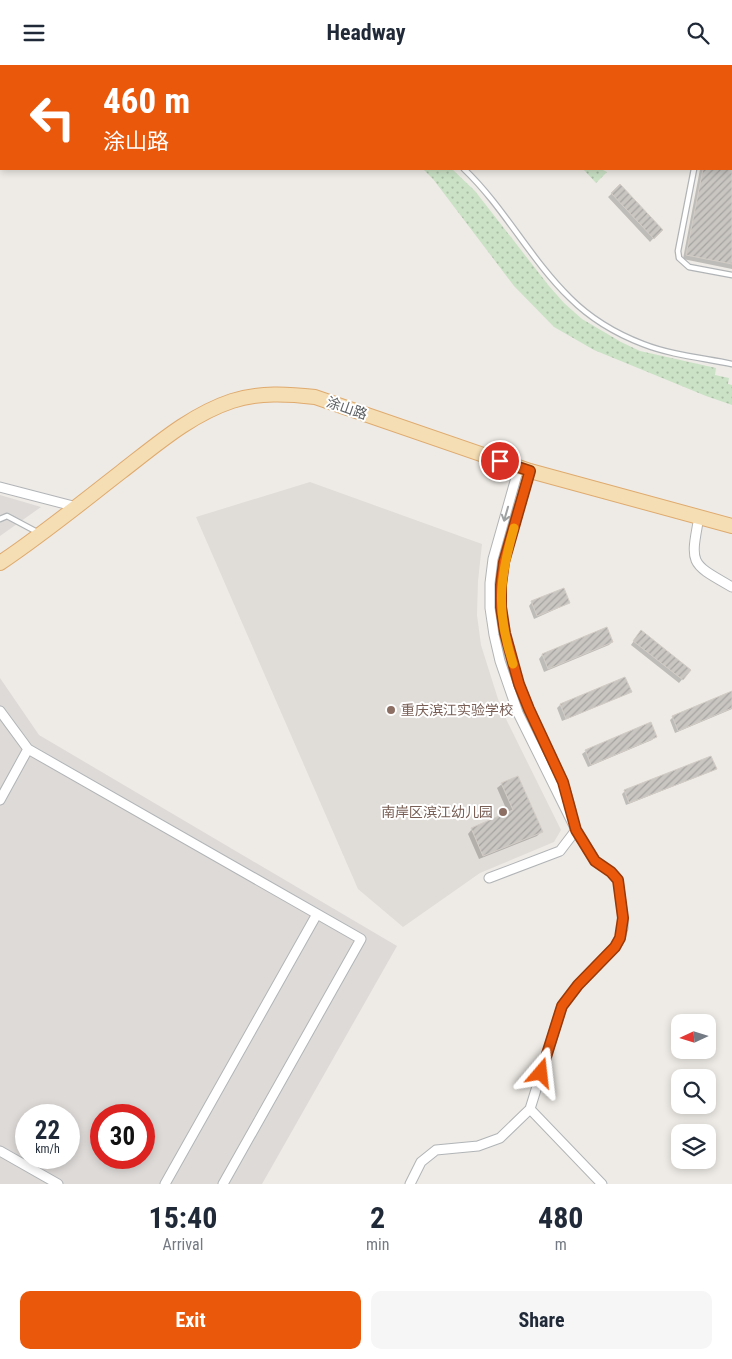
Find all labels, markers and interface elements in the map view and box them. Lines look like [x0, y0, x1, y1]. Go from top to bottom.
icon: menu [20, 19, 48, 47]
icon: search [684, 19, 712, 47]
text: Headway [326, 20, 406, 45]
text: 460 m [103, 81, 190, 122]
icon: left [20, 85, 85, 150]
text: 涂山路 [103, 129, 169, 154]
street label: 涂山路 [325, 394, 369, 422]
pin [479, 440, 521, 482]
icon: arrive [486, 447, 514, 475]
one-way arrow [500, 506, 510, 522]
place label: 重庆滨江实验学校 [401, 702, 513, 718]
marker: 重庆滨江实验学校 [385, 704, 397, 716]
place label: 南岸区滨江幼儿园 [381, 804, 493, 820]
marker: 南岸区滨江幼儿园 [497, 806, 509, 818]
north arrow [671, 1014, 716, 1059]
map controls [671, 1014, 716, 1169]
position arrow [514, 1046, 566, 1098]
button: search [671, 1069, 716, 1114]
speed limit sign: 30 [90, 1104, 155, 1169]
text: 22 [35, 1116, 60, 1145]
button: layers [671, 1124, 716, 1169]
text: km/h [35, 1142, 60, 1156]
text: 15:40 [149, 1200, 217, 1235]
text: 2 [370, 1200, 385, 1235]
text: 480 [538, 1200, 583, 1235]
text: Arrival [163, 1235, 203, 1254]
text: min [366, 1235, 389, 1254]
text: m [555, 1235, 567, 1254]
button: Exit [20, 1291, 361, 1349]
button: Share [371, 1291, 712, 1349]

